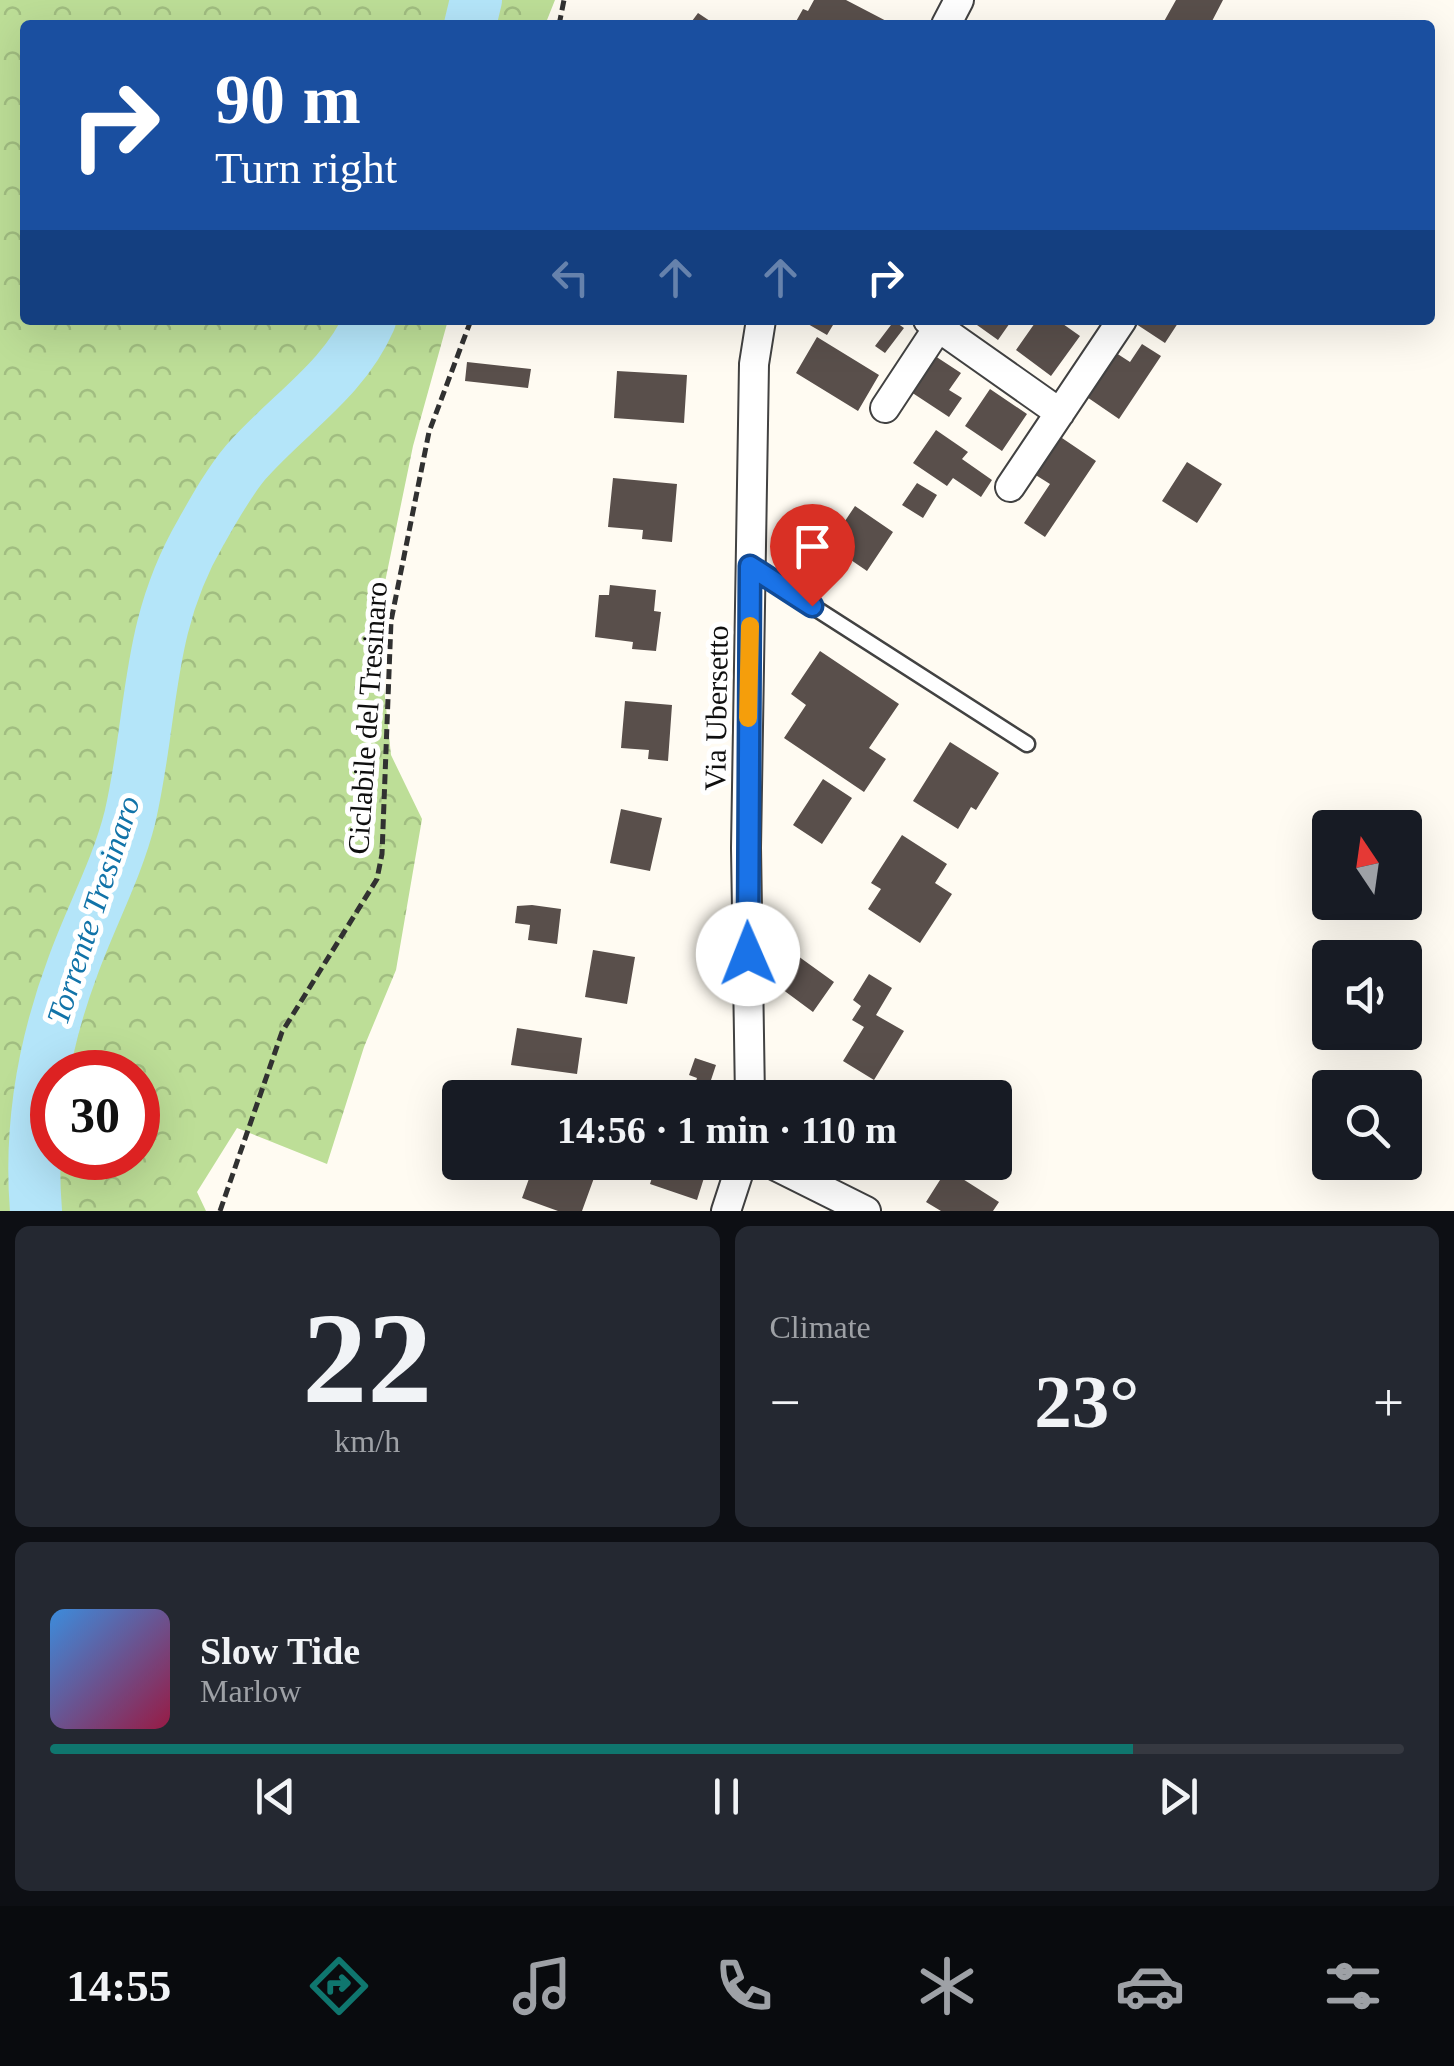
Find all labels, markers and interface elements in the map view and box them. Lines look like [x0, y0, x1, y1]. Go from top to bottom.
icon: right [50, 60, 180, 190]
text: 90 m [215, 61, 361, 138]
text: Turn right [215, 143, 397, 193]
icon: left [543, 250, 598, 305]
icon: ahead [648, 250, 703, 305]
icon: ahead [753, 250, 808, 305]
icon: right [858, 250, 913, 305]
pin [770, 504, 855, 607]
icon: arrive [785, 519, 840, 574]
street label: Ciclabile del Tresinaro [341, 581, 393, 855]
street label: Via Ubersetto [698, 625, 734, 791]
water label: Torrente Tresinaro [39, 791, 147, 1029]
north arrow [1312, 810, 1422, 920]
map controls [1312, 810, 1422, 1180]
position arrow [696, 902, 800, 1006]
button: sound [1312, 940, 1422, 1050]
speed limit sign: 30 [30, 1050, 160, 1180]
button: search [1312, 1070, 1422, 1180]
text: 14:56 · 1 min · 110 m [557, 1109, 897, 1151]
text: 22 [302, 1286, 432, 1430]
text: Climate [770, 1309, 871, 1345]
text: 23° [1034, 1360, 1139, 1443]
text: − [770, 1372, 801, 1433]
text: + [1373, 1372, 1404, 1433]
text: km/h [334, 1423, 400, 1459]
text: Slow Tide [200, 1630, 360, 1672]
text: Marlow [200, 1673, 301, 1709]
icon: previous [248, 1769, 303, 1824]
icon: pause [699, 1769, 754, 1824]
icon: next [1151, 1769, 1206, 1824]
icon: directions [304, 1951, 374, 2021]
icon: music [507, 1951, 577, 2021]
icon: phone [709, 1951, 779, 2021]
icon: climate [912, 1951, 982, 2021]
icon: car [1115, 1951, 1185, 2021]
icon: filters [1318, 1951, 1388, 2021]
text: 14:55 [66, 1961, 171, 2011]

